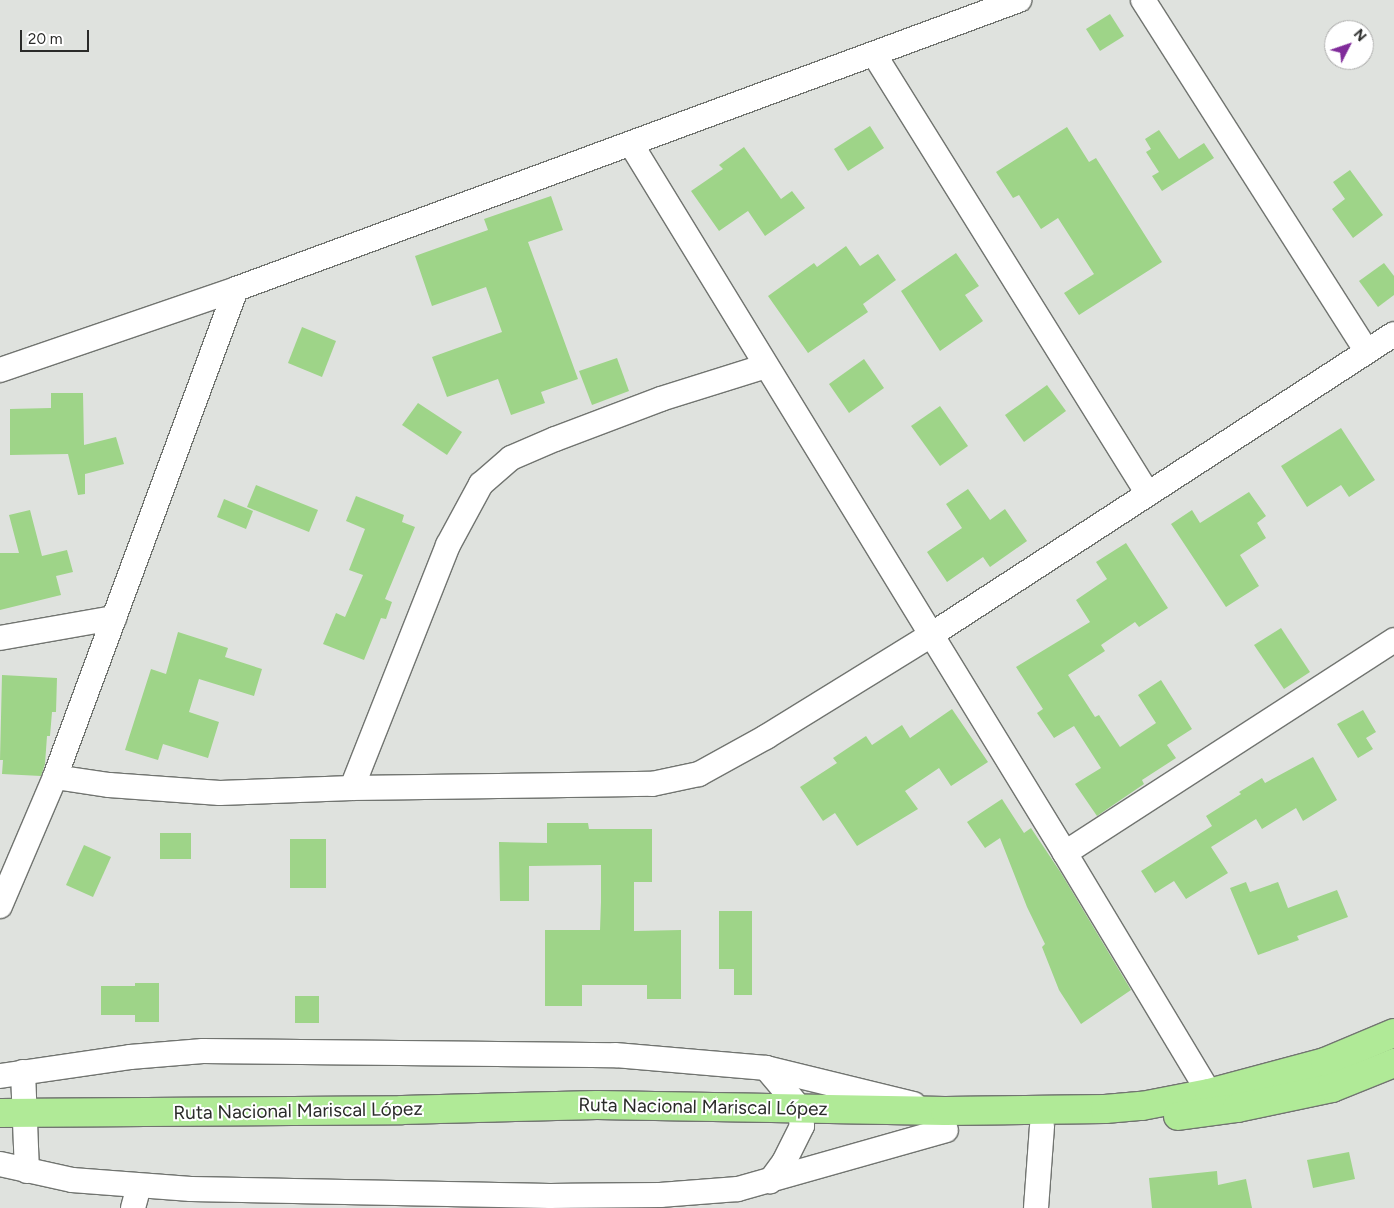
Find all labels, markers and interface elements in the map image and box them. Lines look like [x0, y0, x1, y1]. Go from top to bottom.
scale bar [22, 20, 91, 52]
north arrow [1324, 20, 1374, 70]
text: N [1350, 26, 1370, 45]
text: 20 m [28, 30, 62, 48]
street label: Ruta Nacional Mariscal López [578, 1093, 828, 1121]
street label: Ruta Nacional Mariscal López [173, 1097, 423, 1125]

